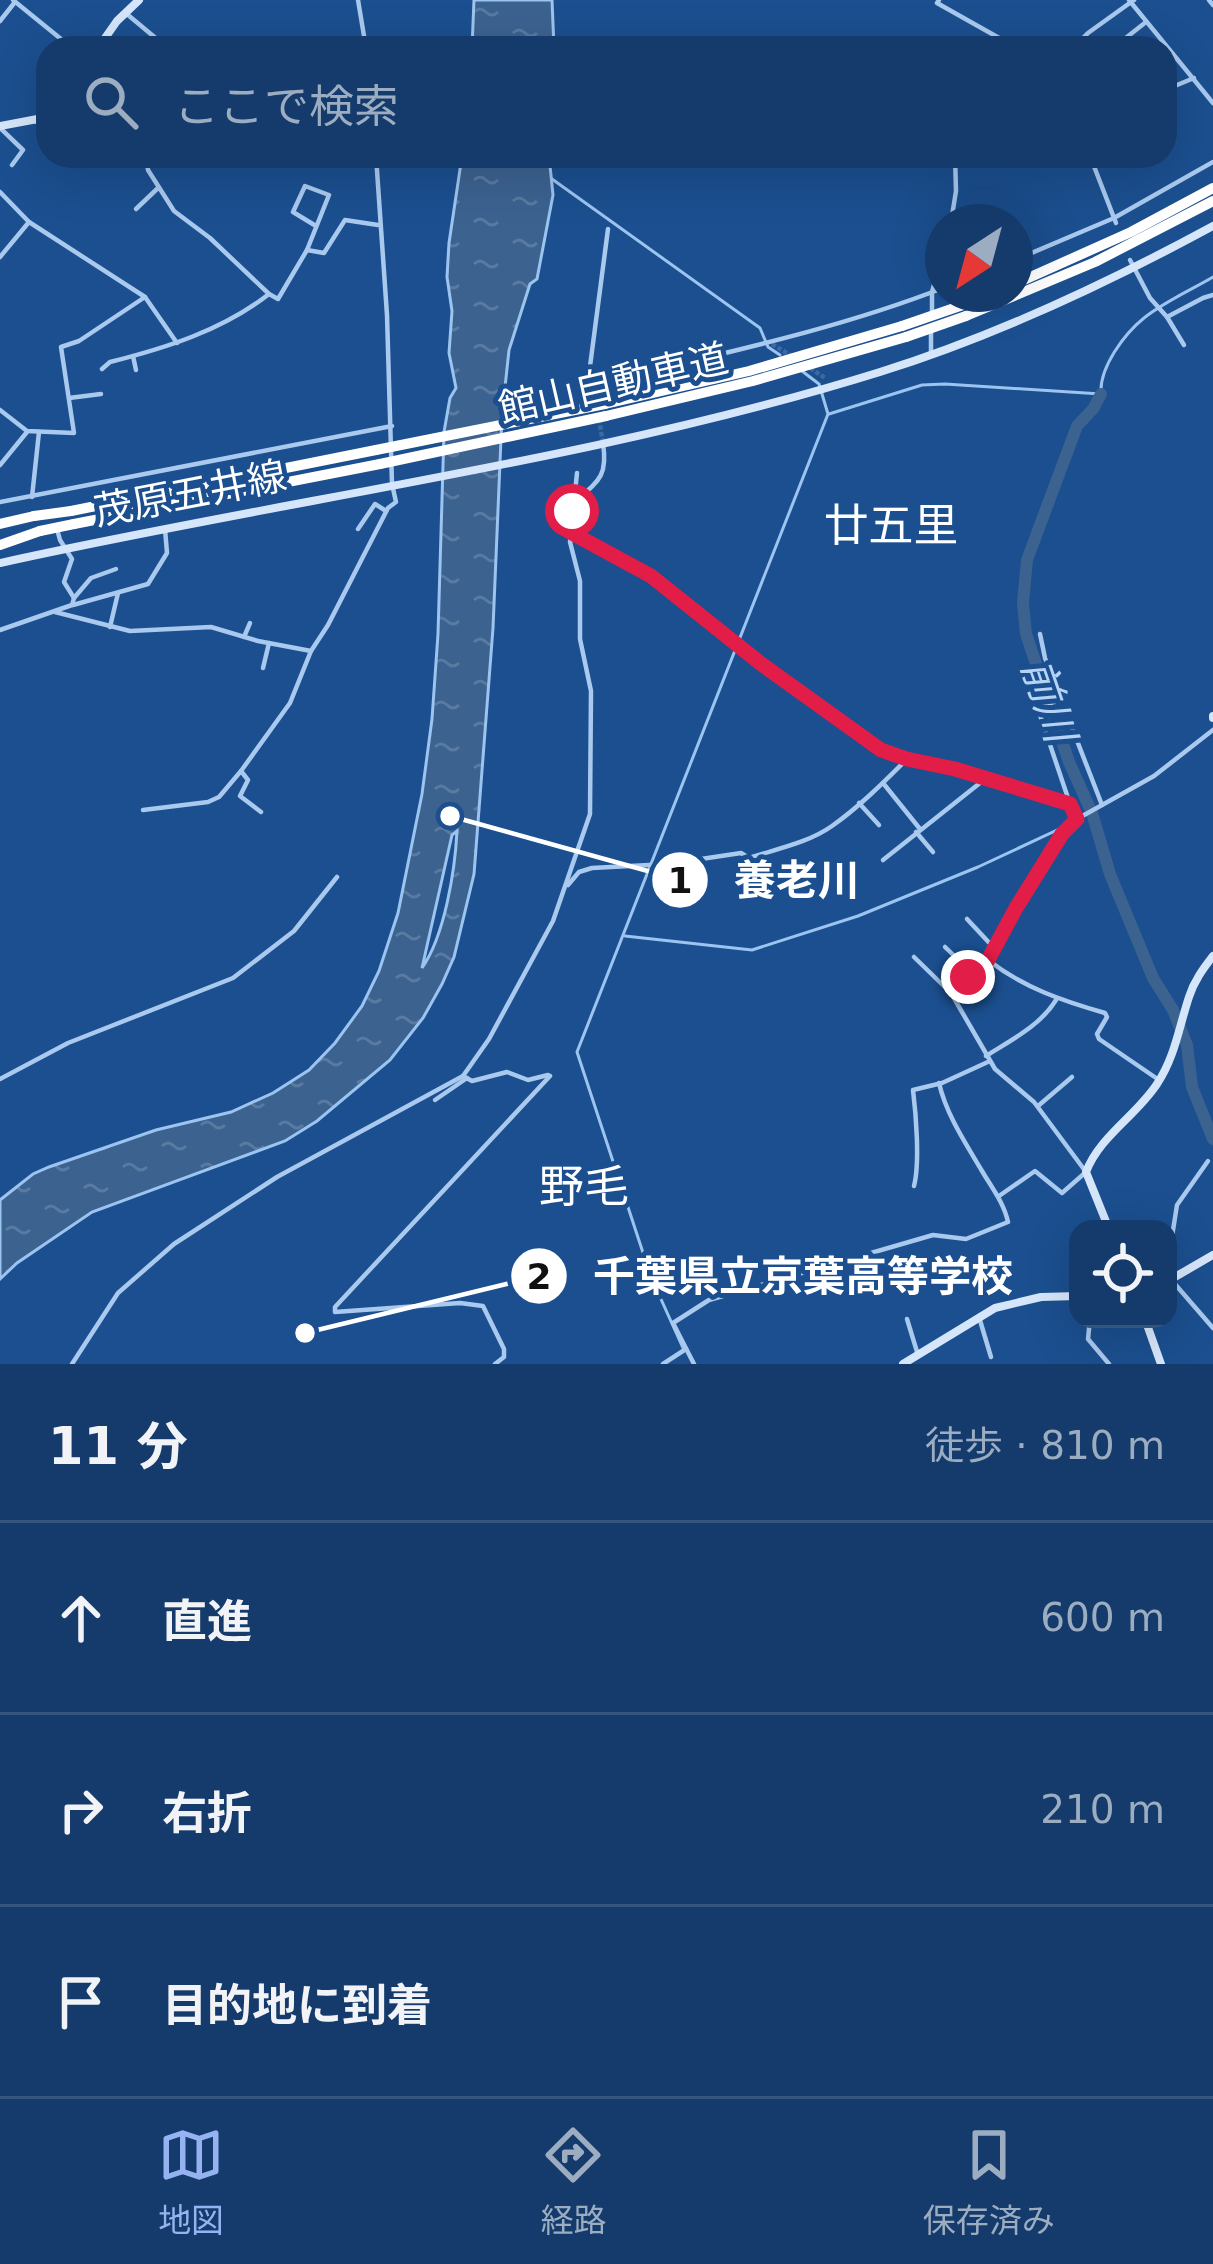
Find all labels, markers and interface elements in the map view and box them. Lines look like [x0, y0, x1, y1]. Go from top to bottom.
search box [36, 36, 1177, 168]
icon: search [78, 69, 144, 135]
text: ここで検索 [174, 80, 399, 133]
north arrow [925, 204, 1033, 312]
street label: 館山自動車道 [494, 335, 732, 432]
street label: 茂原五井線 [90, 453, 290, 534]
route start [545, 484, 599, 538]
district label: 廿五里 [823, 499, 959, 552]
water label: 前川 [1012, 652, 1087, 752]
callout: 養老川 [650, 841, 884, 919]
text: 養老川 [734, 856, 860, 905]
text: 1 [667, 860, 693, 901]
route end [941, 950, 995, 1004]
district label: 野毛 [539, 1160, 629, 1213]
map controls [1069, 1220, 1177, 1328]
button: locate [1069, 1220, 1177, 1328]
callout: 千葉県立京葉高等学校 [509, 1237, 1037, 1315]
text: 千葉県立京葉高等学校 [593, 1252, 1013, 1301]
text: 2 [526, 1256, 552, 1297]
text: 11 分 [48, 1417, 188, 1476]
text: 徒歩 · 810 m [925, 1423, 1165, 1468]
icon: ahead [48, 1585, 114, 1651]
text: 直進 [162, 1595, 252, 1648]
text: 600 m [1040, 1595, 1165, 1640]
icon: right [48, 1777, 114, 1843]
text: 右折 [162, 1787, 252, 1840]
text: 210 m [1040, 1787, 1165, 1832]
icon: arrive [48, 1969, 114, 2035]
text: 目的地に到着 [162, 1979, 432, 2032]
tab: 地図 [158, 2122, 224, 2242]
tab: 経路 [540, 2122, 606, 2242]
tab: 保存済み [923, 2122, 1055, 2242]

